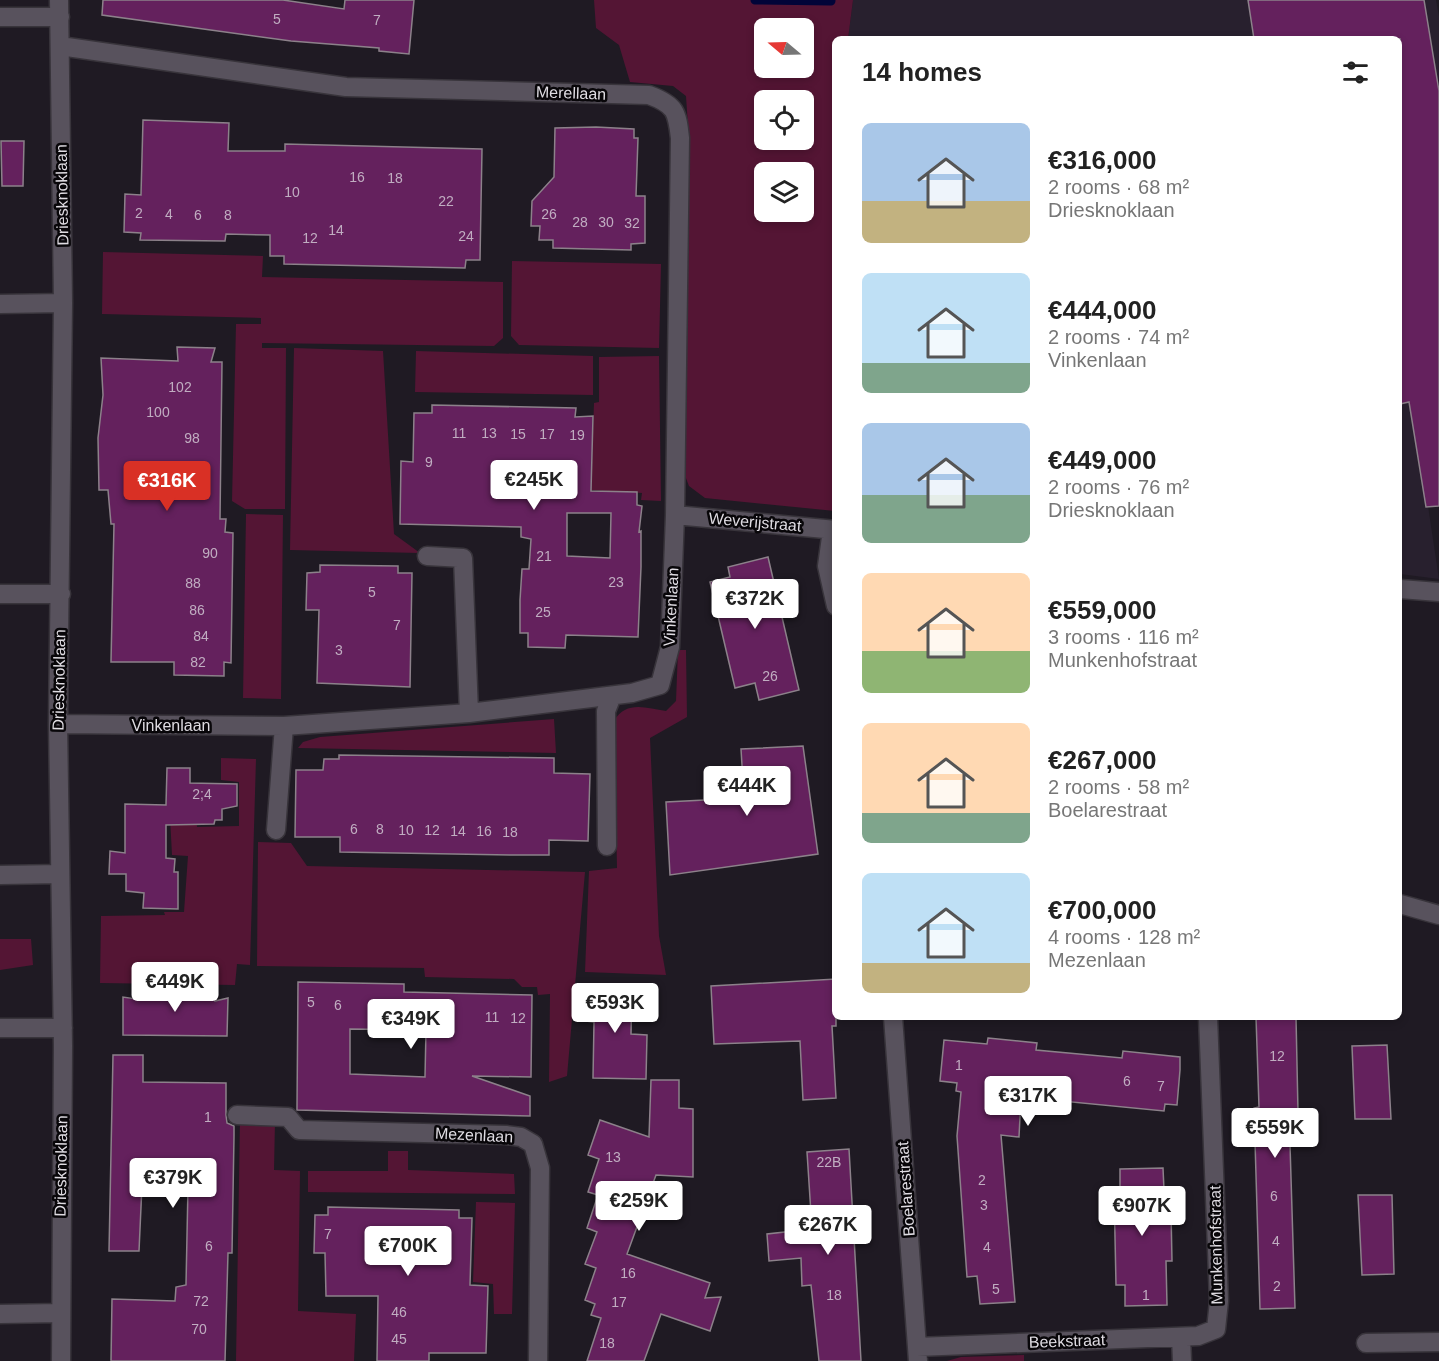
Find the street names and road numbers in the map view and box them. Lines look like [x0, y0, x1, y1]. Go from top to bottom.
street label: Merellaan [536, 83, 606, 103]
street label: Driesknoklaan [53, 144, 71, 246]
street label: Weverijstraat [708, 509, 803, 535]
street label: Vinkenlaan [660, 567, 682, 647]
street label: Driesknoklaan [50, 629, 68, 731]
street label: Vinkenlaan [132, 717, 210, 734]
street label: Driesknoklaan [52, 1115, 70, 1217]
street label: Mezenlaan [434, 1124, 514, 1146]
street label: Boelarestraat [894, 1140, 918, 1237]
street label: Munkenhofstraat [1206, 1185, 1226, 1305]
street label: Beekstraat [1028, 1331, 1106, 1351]

